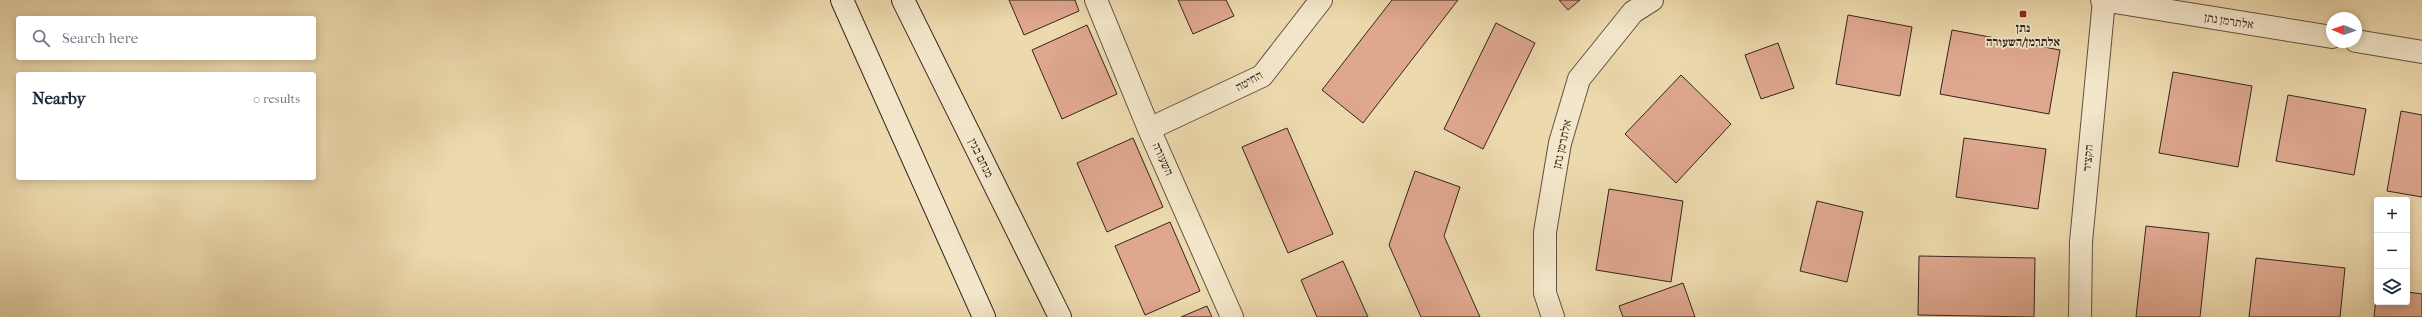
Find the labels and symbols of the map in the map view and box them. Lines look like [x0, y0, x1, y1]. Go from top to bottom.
marker: נתן אלתרמן/השעורה [2018, 9, 2028, 19]
street label: אלתרמן נתן [2203, 10, 2255, 32]
north arrow [2326, 12, 2362, 48]
place label: נתן אלתרמן/השעורה [1986, 21, 2060, 49]
street label: החיטה [1233, 68, 1265, 94]
street label: אלתרמן נתן [1550, 118, 1574, 170]
street label: מנחם בגין [966, 136, 996, 180]
street label: השעורה [1150, 140, 1176, 178]
street label: הקציר [2080, 144, 2096, 172]

